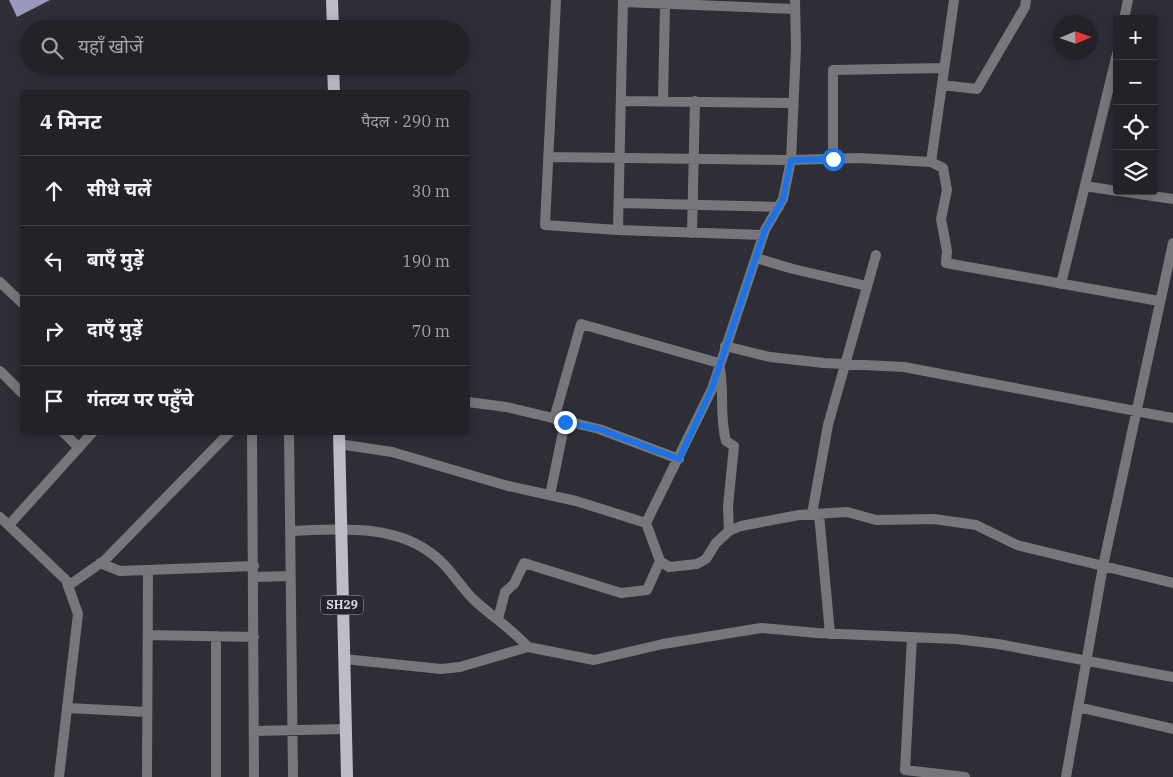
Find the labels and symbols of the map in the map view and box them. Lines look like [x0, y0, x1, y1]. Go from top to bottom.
north arrow [1053, 15, 1098, 60]
route start [822, 148, 845, 171]
route end [554, 411, 577, 434]
road number: SH29 [321, 596, 363, 614]

